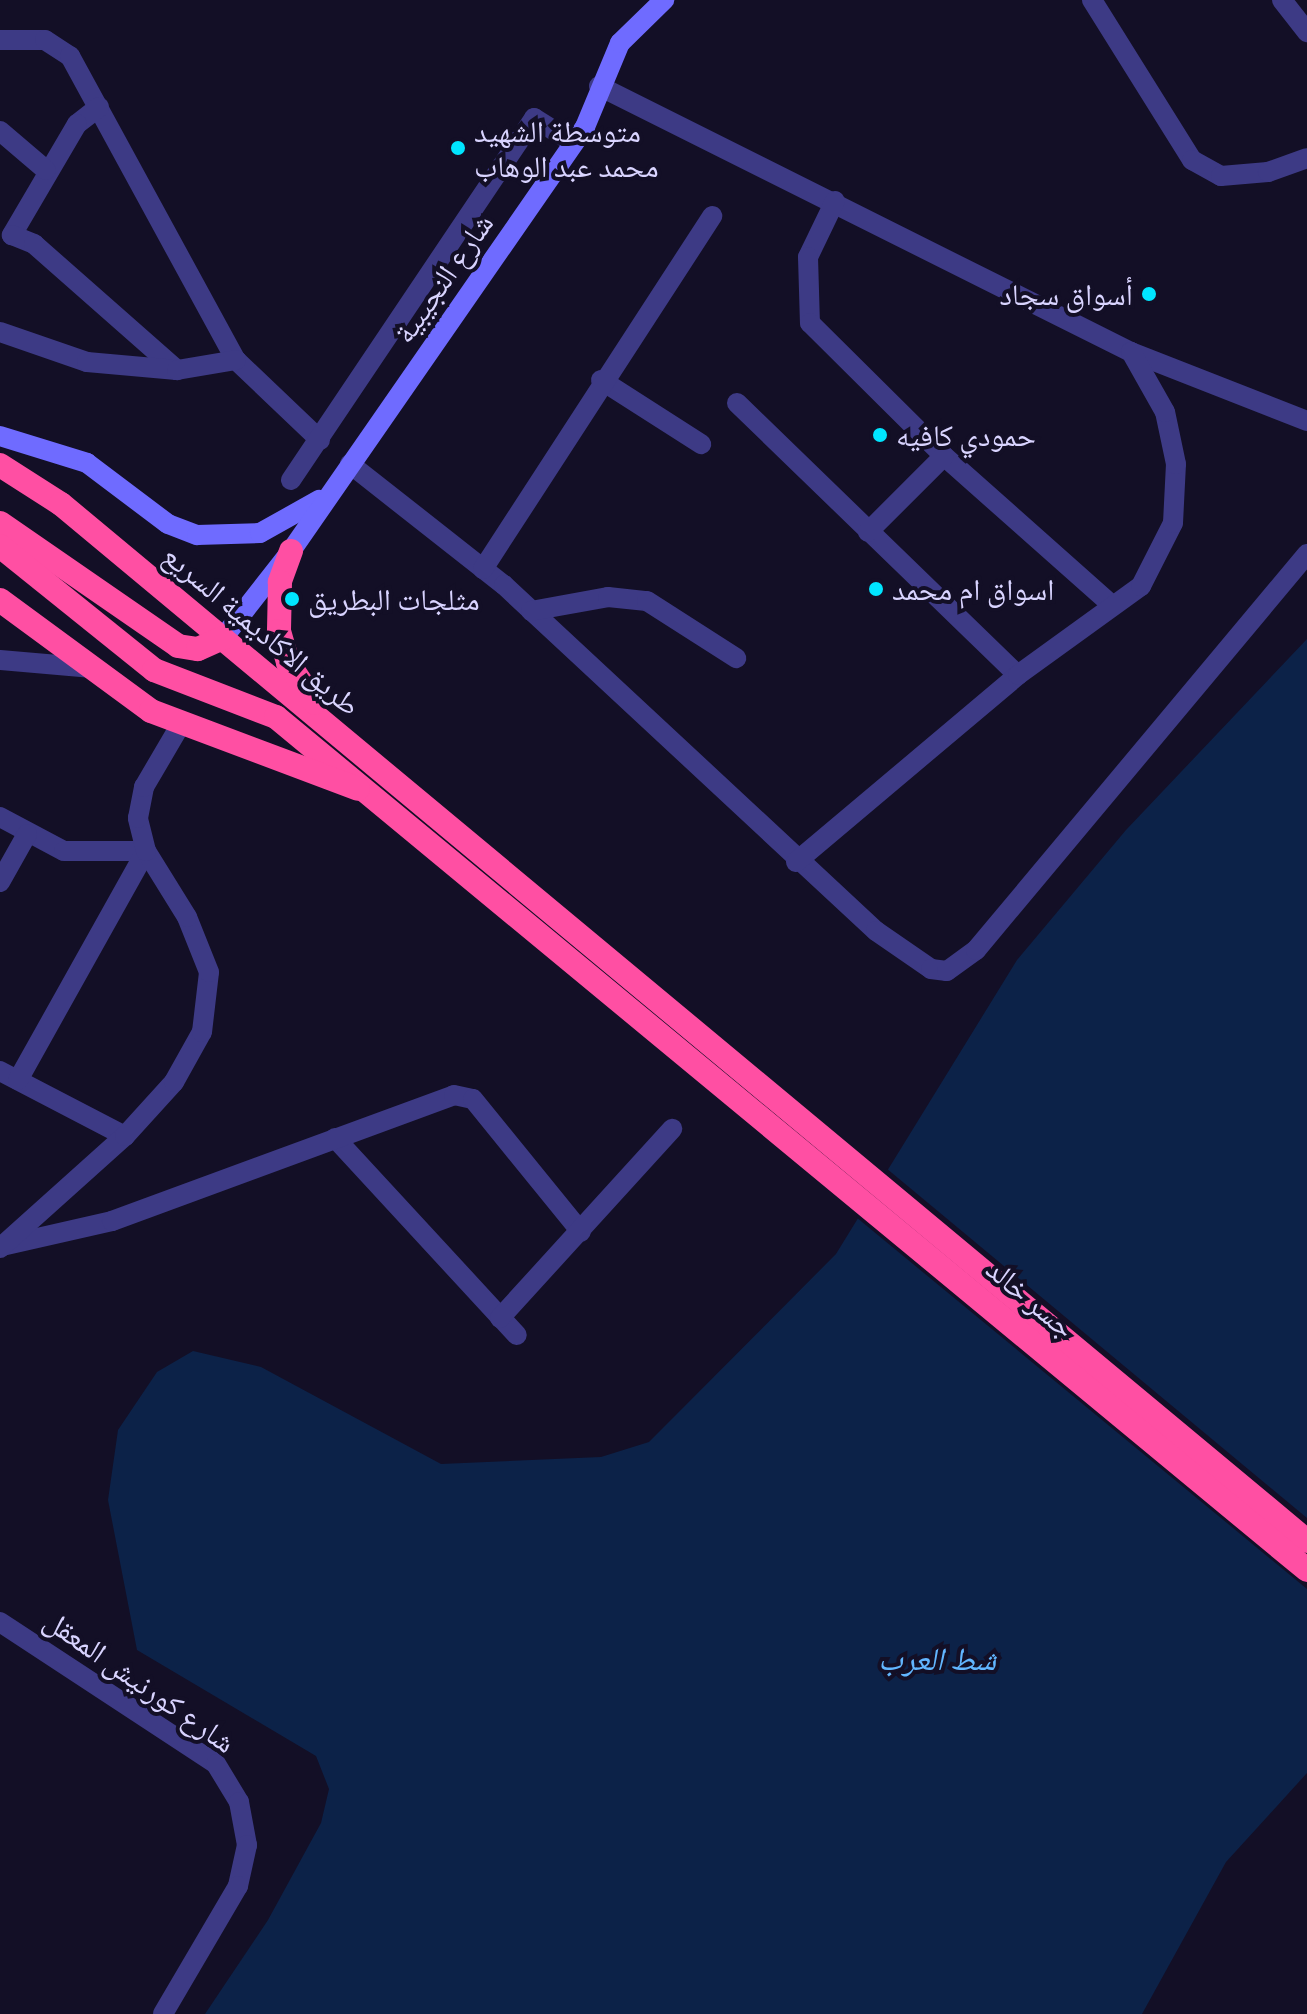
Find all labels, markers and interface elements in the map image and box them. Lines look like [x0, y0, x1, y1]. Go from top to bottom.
place label: متوسطة الشهيد محمد عبد الوهاب [474, 113, 659, 184]
marker: متوسطة الشهيد محمد عبد الوهاب [449, 139, 467, 157]
street label: شارع النجيبية [385, 206, 501, 350]
place label: أسواق سجاد [999, 276, 1133, 312]
marker: أسواق سجاد [1140, 285, 1158, 303]
place label: حمودي كافيه [896, 417, 1036, 453]
marker: حمودي كافيه [871, 426, 889, 444]
street label: طريق الاكاديمية السريع [156, 537, 368, 723]
place label: اسواق ام محمد [892, 571, 1054, 607]
marker: اسواق ام محمد [867, 580, 885, 598]
place label: مثلجات البطريق [308, 581, 480, 617]
marker: مثلجات البطريق [283, 590, 301, 608]
street label: جسر خالد [979, 1251, 1083, 1345]
street label: شارع كورنيش المعقل [38, 1602, 242, 1760]
water label: شط العرب [878, 1639, 996, 1677]

